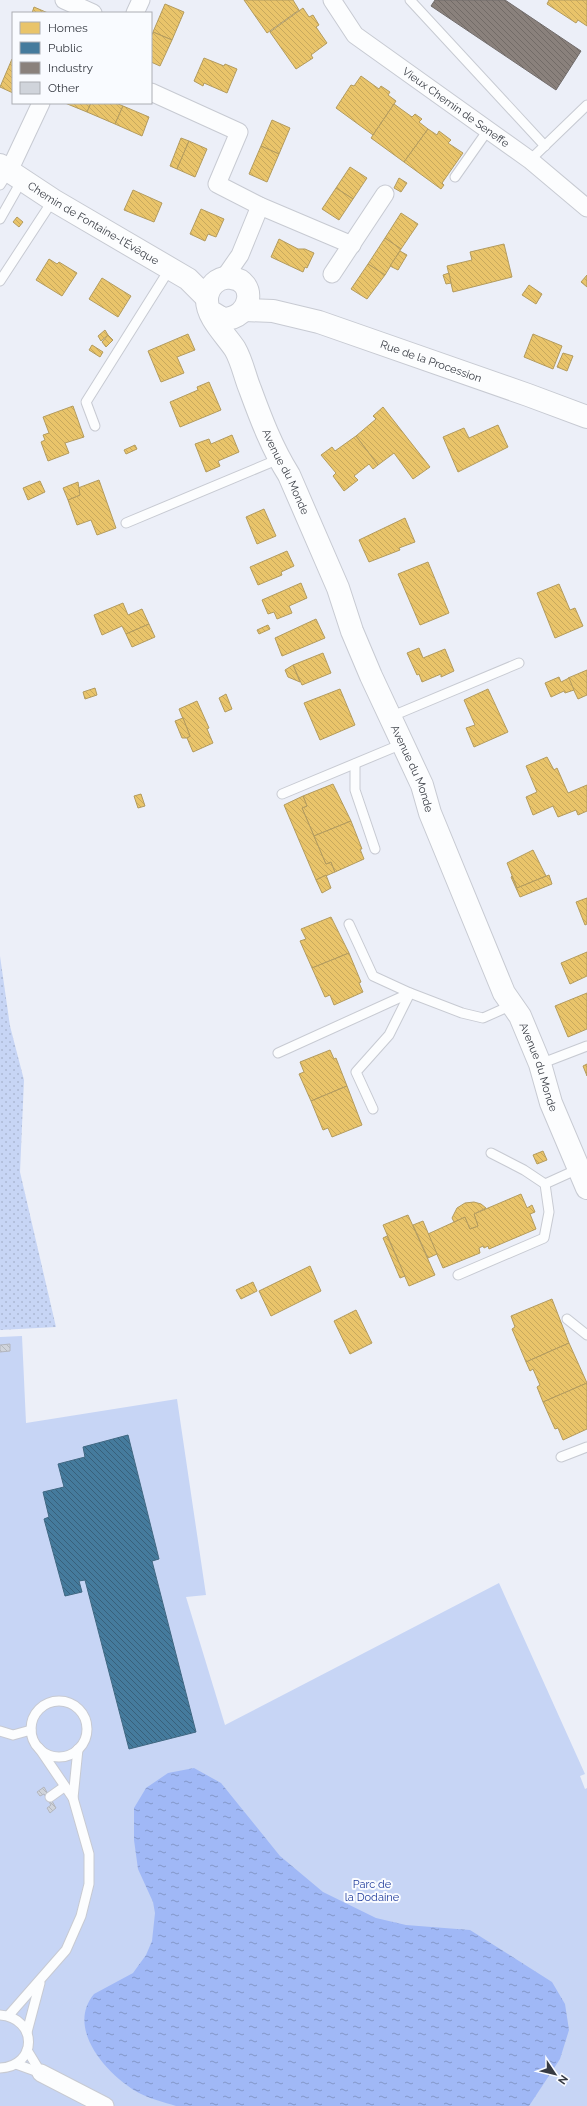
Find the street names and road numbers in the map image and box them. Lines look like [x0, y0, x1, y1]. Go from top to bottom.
street label: Vieux Chemin de Seneffe [400, 65, 512, 150]
street label: Chemin de Fontaine-l'Évêque [25, 179, 162, 267]
street label: Rue de la Procession [379, 337, 483, 385]
street label: Avenue du Monde [260, 427, 312, 517]
street label: Avenue du Monde [388, 723, 436, 814]
street label: Avenue du Monde [517, 1021, 561, 1114]

